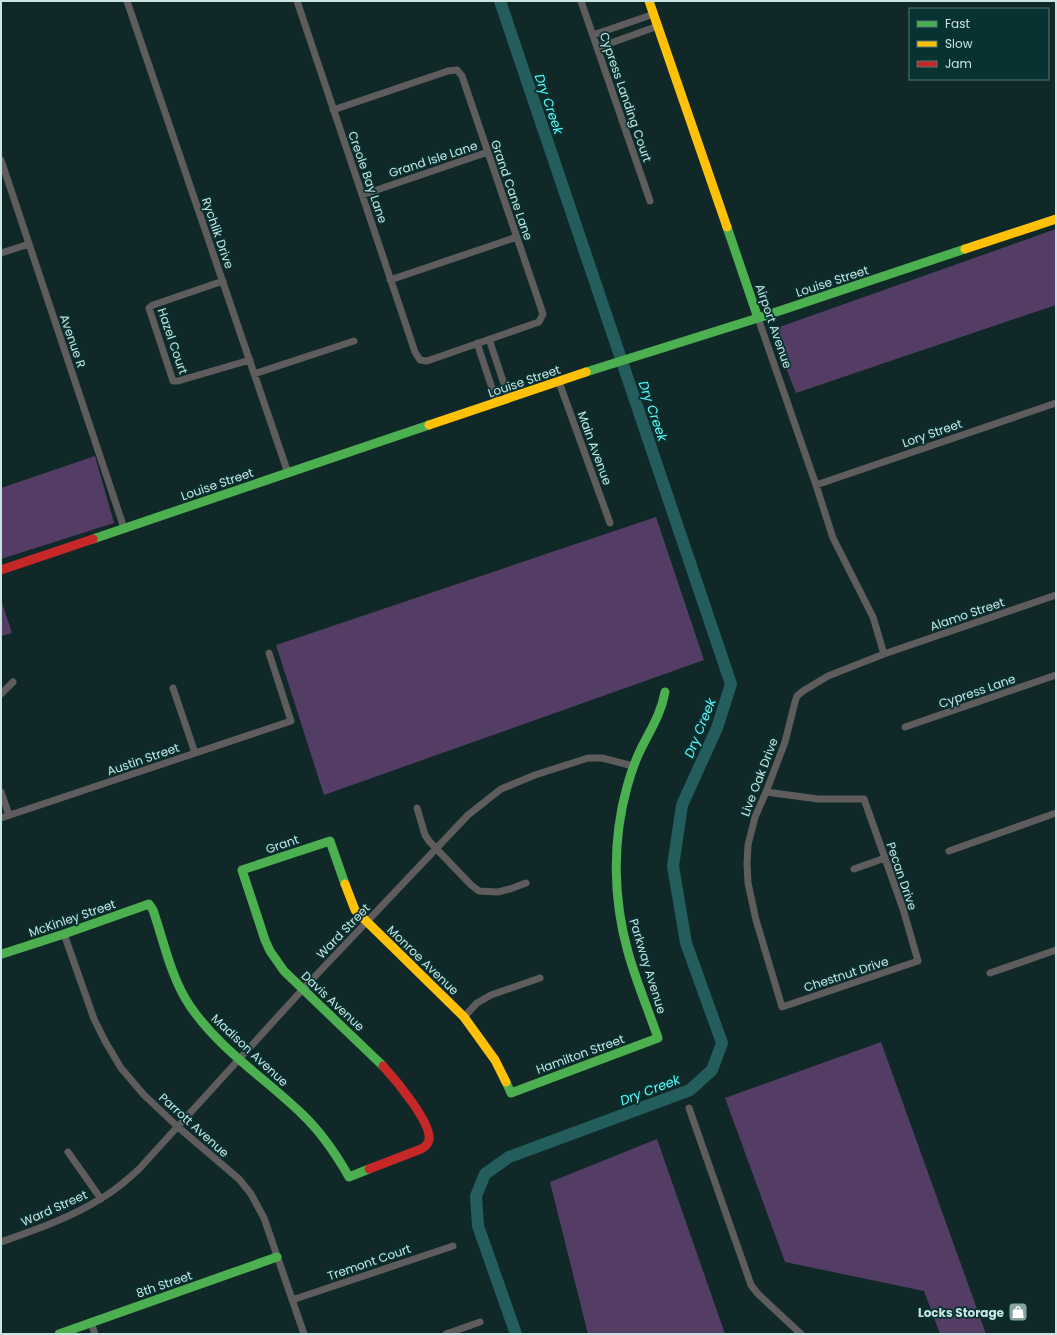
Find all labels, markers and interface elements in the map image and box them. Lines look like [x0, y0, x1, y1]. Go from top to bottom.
legend [909, 8, 1049, 80]
text: Fast [945, 15, 970, 32]
street label: Cypress Landing Court [596, 30, 656, 164]
text: Slow [945, 35, 973, 52]
text: Jam [945, 55, 972, 72]
water label: Dry Creek [530, 71, 569, 138]
street label: Creole Bay Lane [344, 129, 392, 225]
street label: Grand Isle Lane [387, 137, 479, 181]
street label: Grand Cane Lane [487, 138, 537, 242]
street label: Rychlik Drive [198, 195, 238, 271]
street label: Louise Street [793, 261, 871, 301]
street label: Airport Avenue [752, 281, 796, 371]
street label: Hazel Court [154, 306, 192, 376]
street label: Avenue R [56, 312, 90, 370]
street label: Louise Street [486, 361, 562, 401]
water label: Dry Creek [634, 378, 673, 445]
street label: Main Avenue [574, 409, 616, 487]
street label: Lory Street [900, 415, 964, 451]
street label: Louise Street [179, 464, 255, 504]
street label: Alamo Street [928, 593, 1006, 635]
street label: Cypress Lane [936, 670, 1018, 712]
water label: Dry Creek [679, 694, 721, 761]
street label: Live Oak Drive [736, 735, 782, 819]
street label: Austin Street [105, 739, 181, 779]
street label: Grant [263, 830, 301, 858]
street label: Pecan Drive [882, 840, 922, 912]
street label: McKinley Street [26, 895, 118, 941]
street label: Ward Street [312, 900, 374, 962]
street label: Parkway Avenue [625, 916, 671, 1016]
street label: Monroe Avenue [383, 921, 463, 999]
street label: Chestnut Drive [802, 952, 890, 996]
street label: Davis Avenue [298, 967, 368, 1035]
street label: Madison Avenue [208, 1010, 292, 1090]
street label: Hamilton Street [534, 1030, 626, 1078]
water label: Dry Creek [617, 1069, 684, 1110]
street label: Parrott Avenue [155, 1089, 233, 1161]
street label: Ward Street [18, 1186, 90, 1230]
street label: Tremont Court [325, 1240, 413, 1284]
street label: 8th Street [134, 1267, 194, 1301]
shop icon: Locks Storage [1007, 1301, 1029, 1323]
place label: Locks Storage [918, 1304, 1005, 1321]

